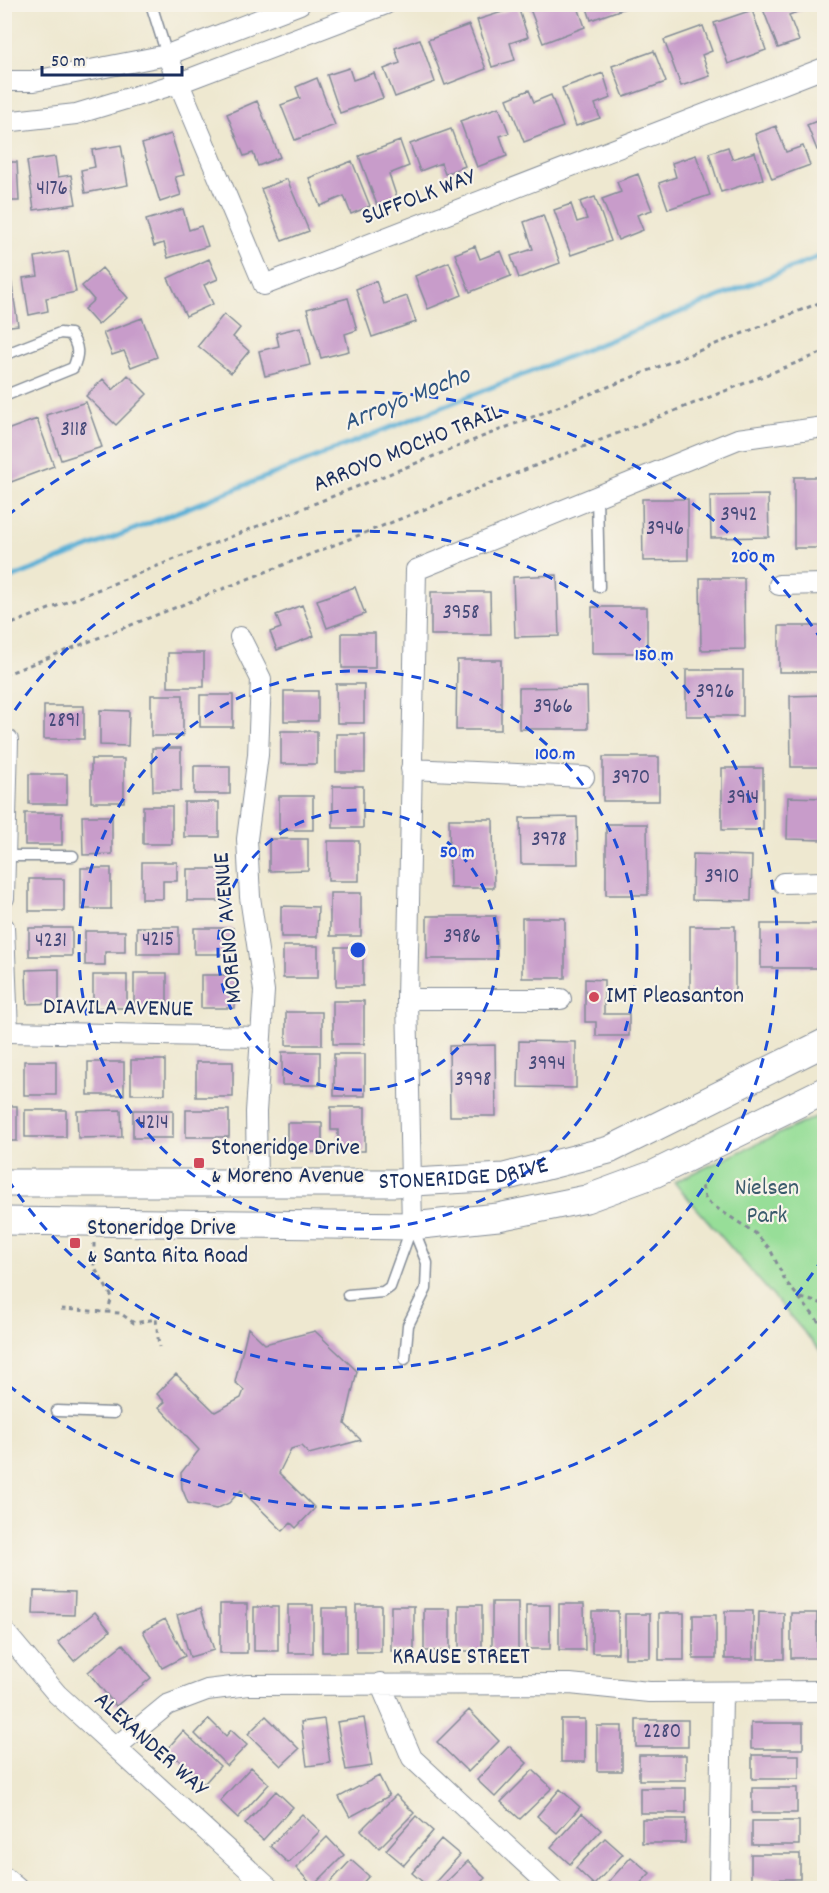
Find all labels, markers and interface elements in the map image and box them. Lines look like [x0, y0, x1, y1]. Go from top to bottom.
scale bar [42, 39, 182, 77]
text: 50 m [51, 50, 86, 75]
street label: SUFFOLK WAY [357, 160, 482, 235]
house number: 4176 [36, 175, 68, 205]
water label: Arroyo Mocho [338, 357, 477, 442]
street label: ARROYO MOCHO TRAIL [308, 395, 508, 502]
house number: 3118 [61, 416, 87, 446]
house number: 3942 [721, 501, 757, 531]
house number: 3946 [646, 515, 684, 545]
text: 200 m [731, 546, 775, 571]
house number: 3958 [442, 599, 480, 629]
text: 150 m [635, 644, 673, 669]
house number: 3926 [696, 678, 734, 708]
house number: 3966 [533, 693, 573, 723]
house number: 2891 [48, 707, 80, 737]
text: 100 m [535, 743, 575, 768]
house number: 3970 [612, 764, 650, 794]
house number: 3914 [727, 784, 759, 814]
house number: 3978 [531, 826, 567, 856]
text: 50 m [440, 841, 474, 866]
street label: MORENO AVENUE [205, 851, 253, 1005]
house number: 3910 [705, 863, 740, 893]
house number: 3986 [443, 923, 481, 953]
house number: 4215 [142, 926, 174, 956]
house number: 4231 [35, 927, 67, 957]
centre of rings [348, 940, 368, 960]
place label: IMT Pleasanton [606, 980, 744, 1014]
marker: IMT Pleasanton [587, 990, 601, 1004]
street label: DIAVILA AVENUE [43, 991, 193, 1027]
house number: 3994 [528, 1050, 566, 1080]
house number: 3998 [455, 1066, 491, 1096]
house number: 4214 [137, 1109, 169, 1139]
place label: Stoneridge Drive & Moreno Avenue [211, 1132, 364, 1194]
street label: STONERIDGE DRIVE [379, 1149, 552, 1200]
marker: Stoneridge Drive & Moreno Avenue [192, 1156, 206, 1170]
park label: Nielsen Park [735, 1172, 799, 1234]
place label: Stoneridge Drive & Santa Rita Road [87, 1212, 248, 1274]
marker: Stoneridge Drive & Santa Rita Road [68, 1236, 82, 1250]
street label: KRAUSE STREET [392, 1641, 530, 1675]
street label: ALEXANDER WAY [85, 1684, 216, 1806]
house number: 2280 [643, 1718, 681, 1748]

